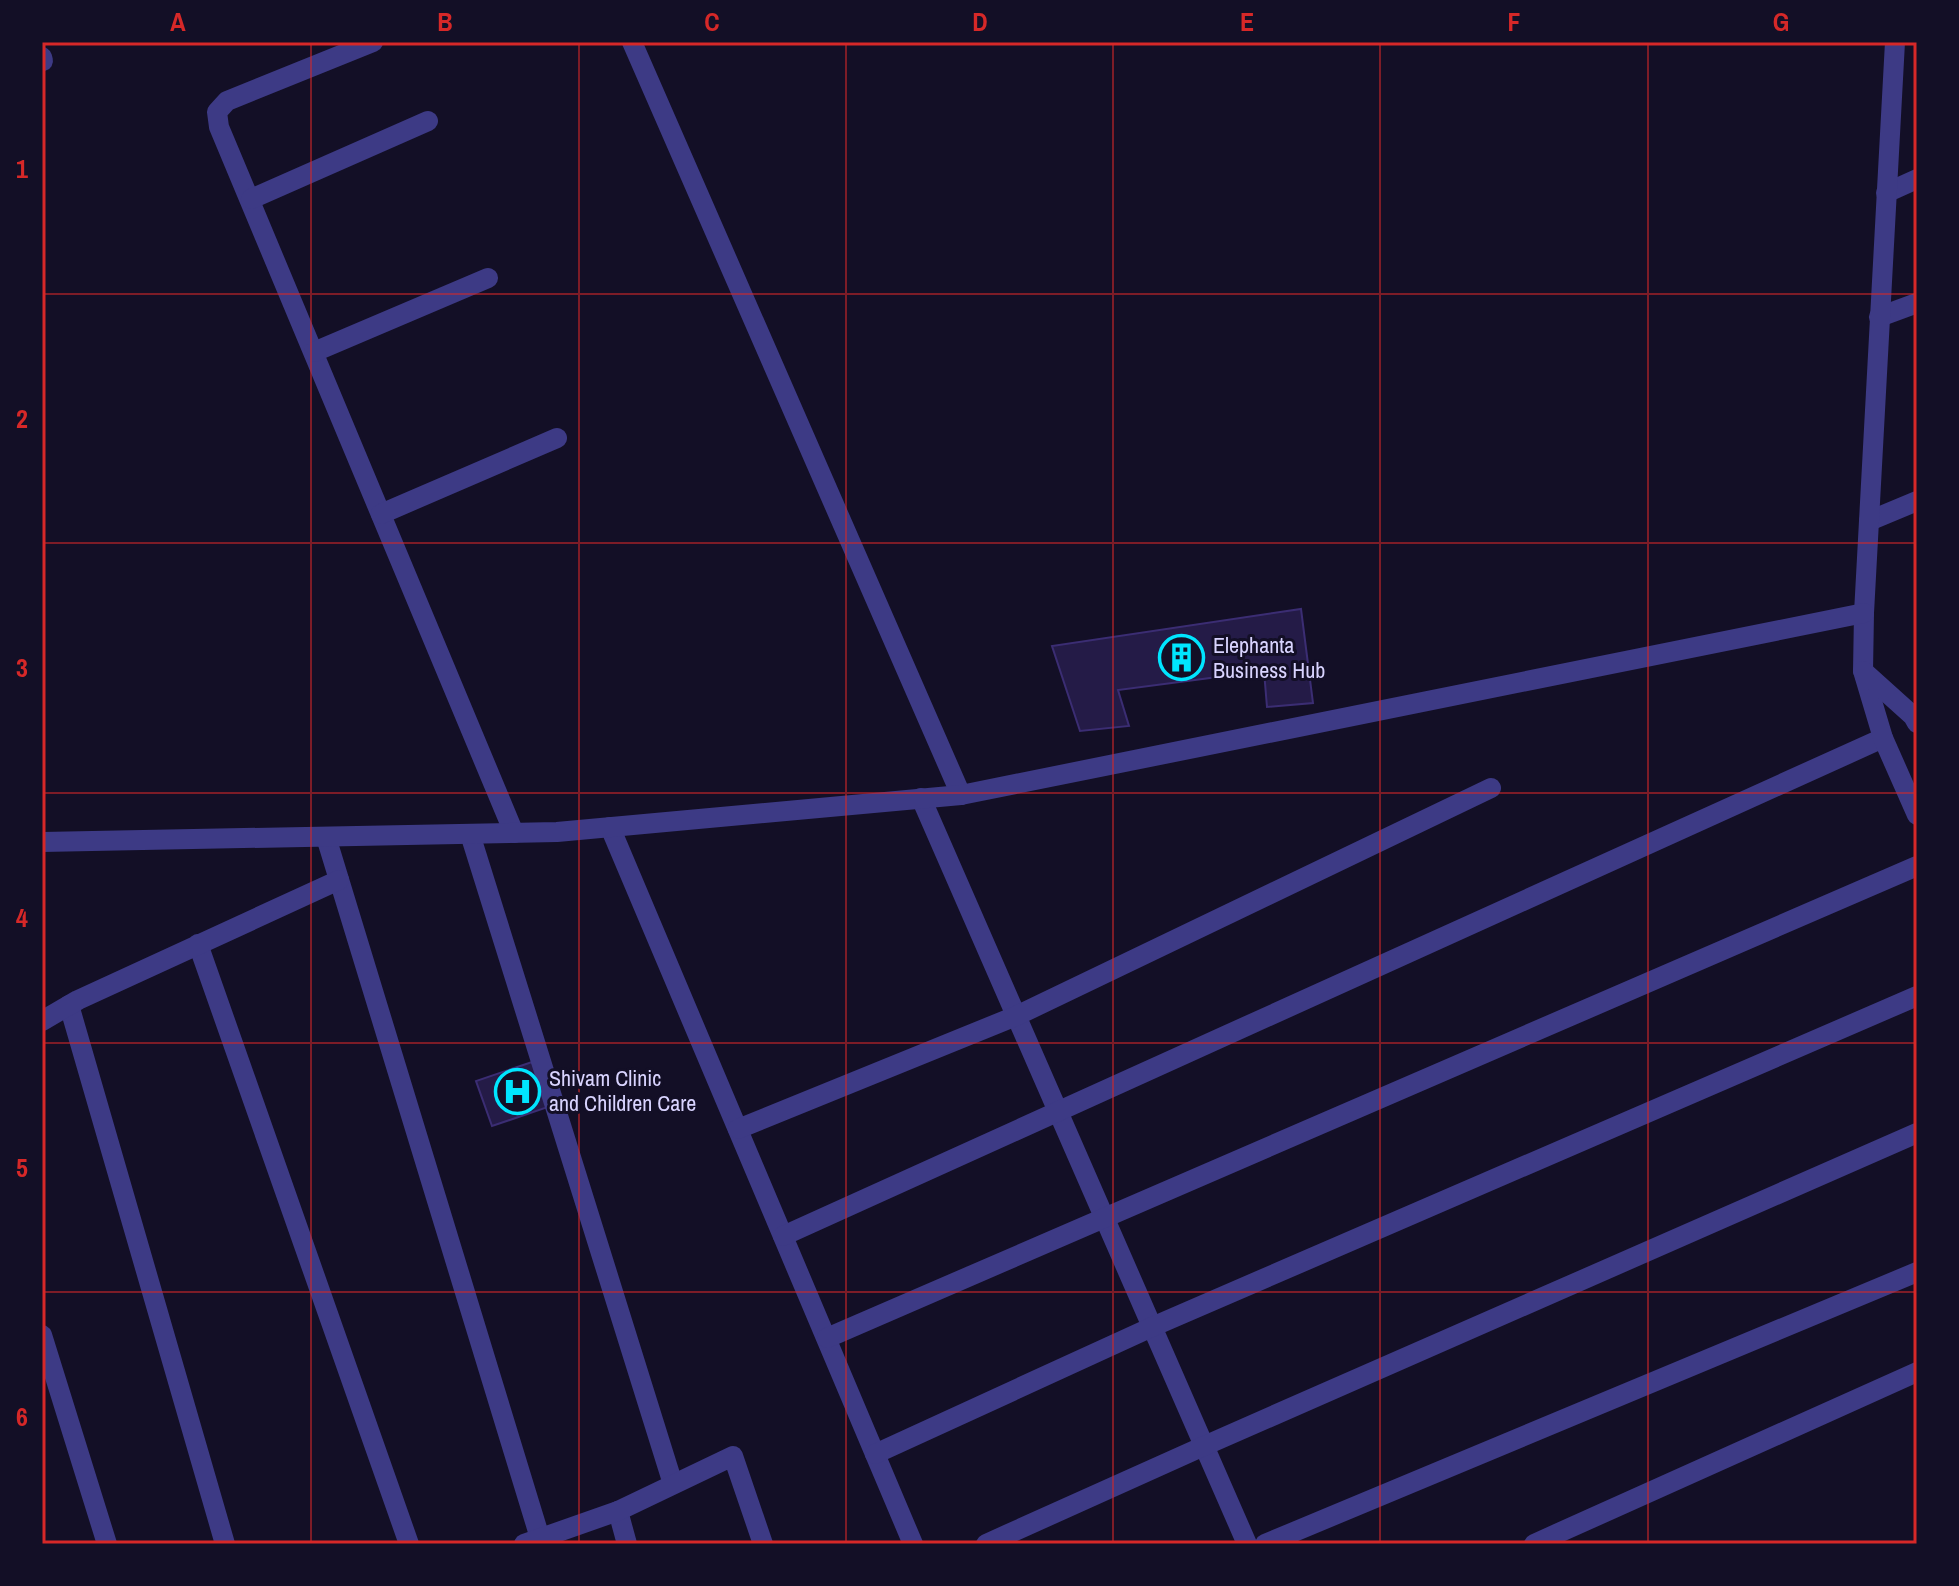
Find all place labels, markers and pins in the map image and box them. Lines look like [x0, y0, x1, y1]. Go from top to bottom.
place label: Elephanta Business Hub [1213, 630, 1325, 685]
building icon: Elephanta Business Hub [1158, 634, 1206, 682]
place label: Shivam Clinic and Children Care [549, 1063, 696, 1118]
hospital icon: Shivam Clinic and Children Care [494, 1067, 542, 1115]

